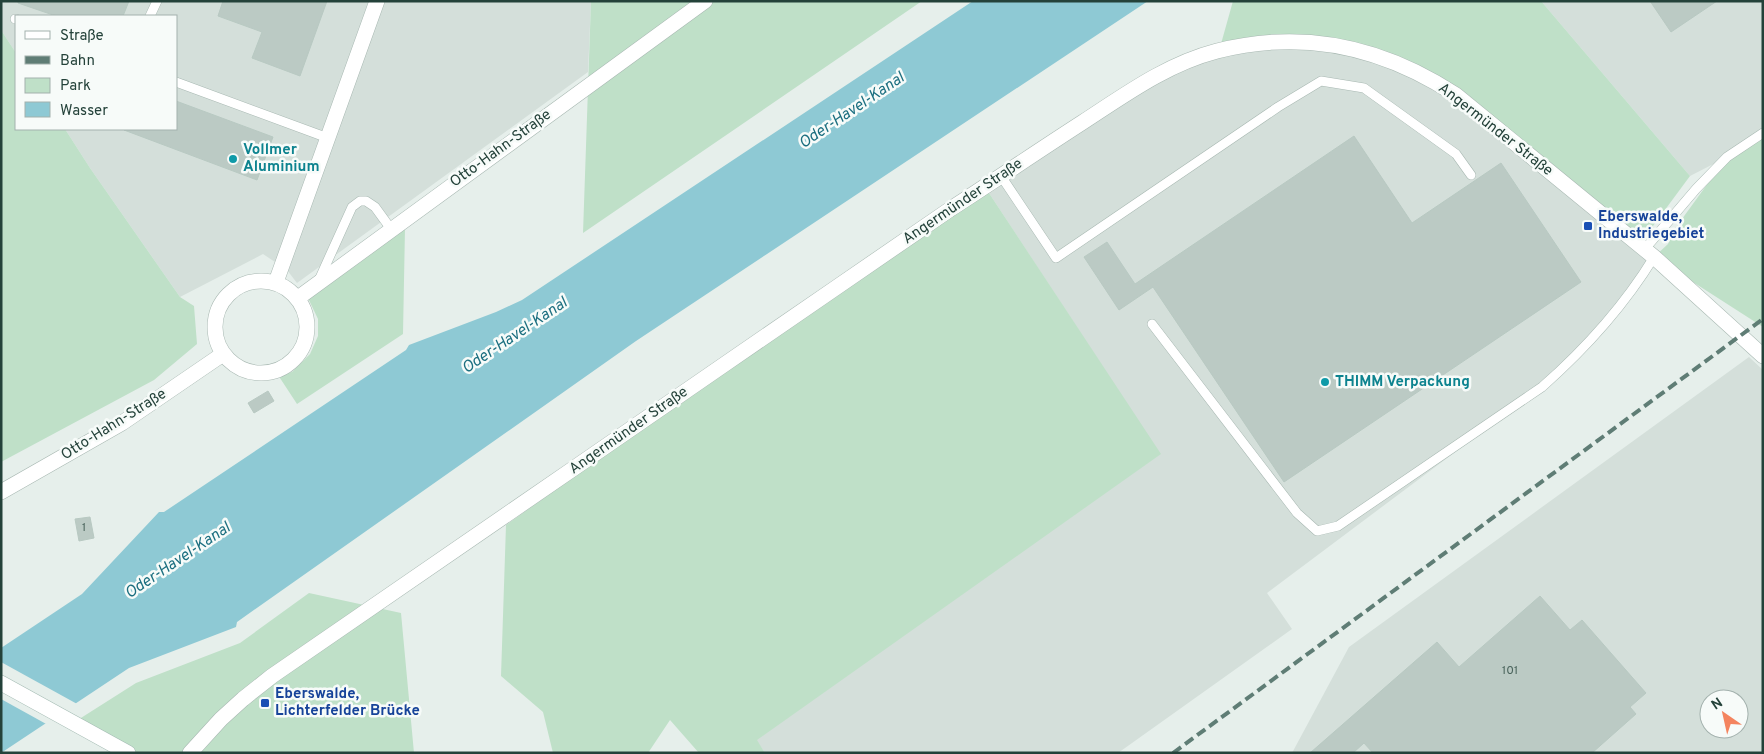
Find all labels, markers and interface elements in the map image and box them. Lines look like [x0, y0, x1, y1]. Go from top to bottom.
legend [15, 15, 178, 130]
text: Straße [60, 27, 104, 46]
text: Bahn [60, 52, 95, 71]
water label: Oder-Havel-Kanal [795, 68, 909, 154]
text: Park [60, 77, 91, 96]
street label: Angermünder Straße [1434, 79, 1556, 181]
text: Wasser [60, 102, 108, 121]
street label: Otto-Hahn-Straße [447, 106, 555, 192]
place label: Vollmer Aluminium [243, 141, 320, 177]
marker: Vollmer Aluminium [227, 153, 239, 165]
street label: Angermünder Straße [899, 155, 1027, 249]
place label: Eberswalde, Industriegebiet [1598, 208, 1704, 244]
marker: Eberswalde, Industriegebiet [1582, 220, 1594, 232]
water label: Oder-Havel-Kanal [458, 293, 572, 379]
place label: THIMM Verpackung [1335, 373, 1470, 392]
marker: THIMM Verpackung [1319, 376, 1331, 388]
street label: Angermünder Straße [566, 383, 692, 479]
street label: Otto-Hahn-Straße [58, 385, 170, 465]
water label: Oder-Havel-Kanal [121, 518, 235, 604]
house number: 1 [82, 520, 86, 536]
house number: 101 [1502, 663, 1518, 679]
place label: Eberswalde, Lichterfelder Brücke [275, 685, 420, 721]
north arrow [1699, 689, 1749, 739]
text: N [1709, 695, 1726, 714]
marker: Eberswalde, Lichterfelder Brücke [259, 697, 271, 709]

